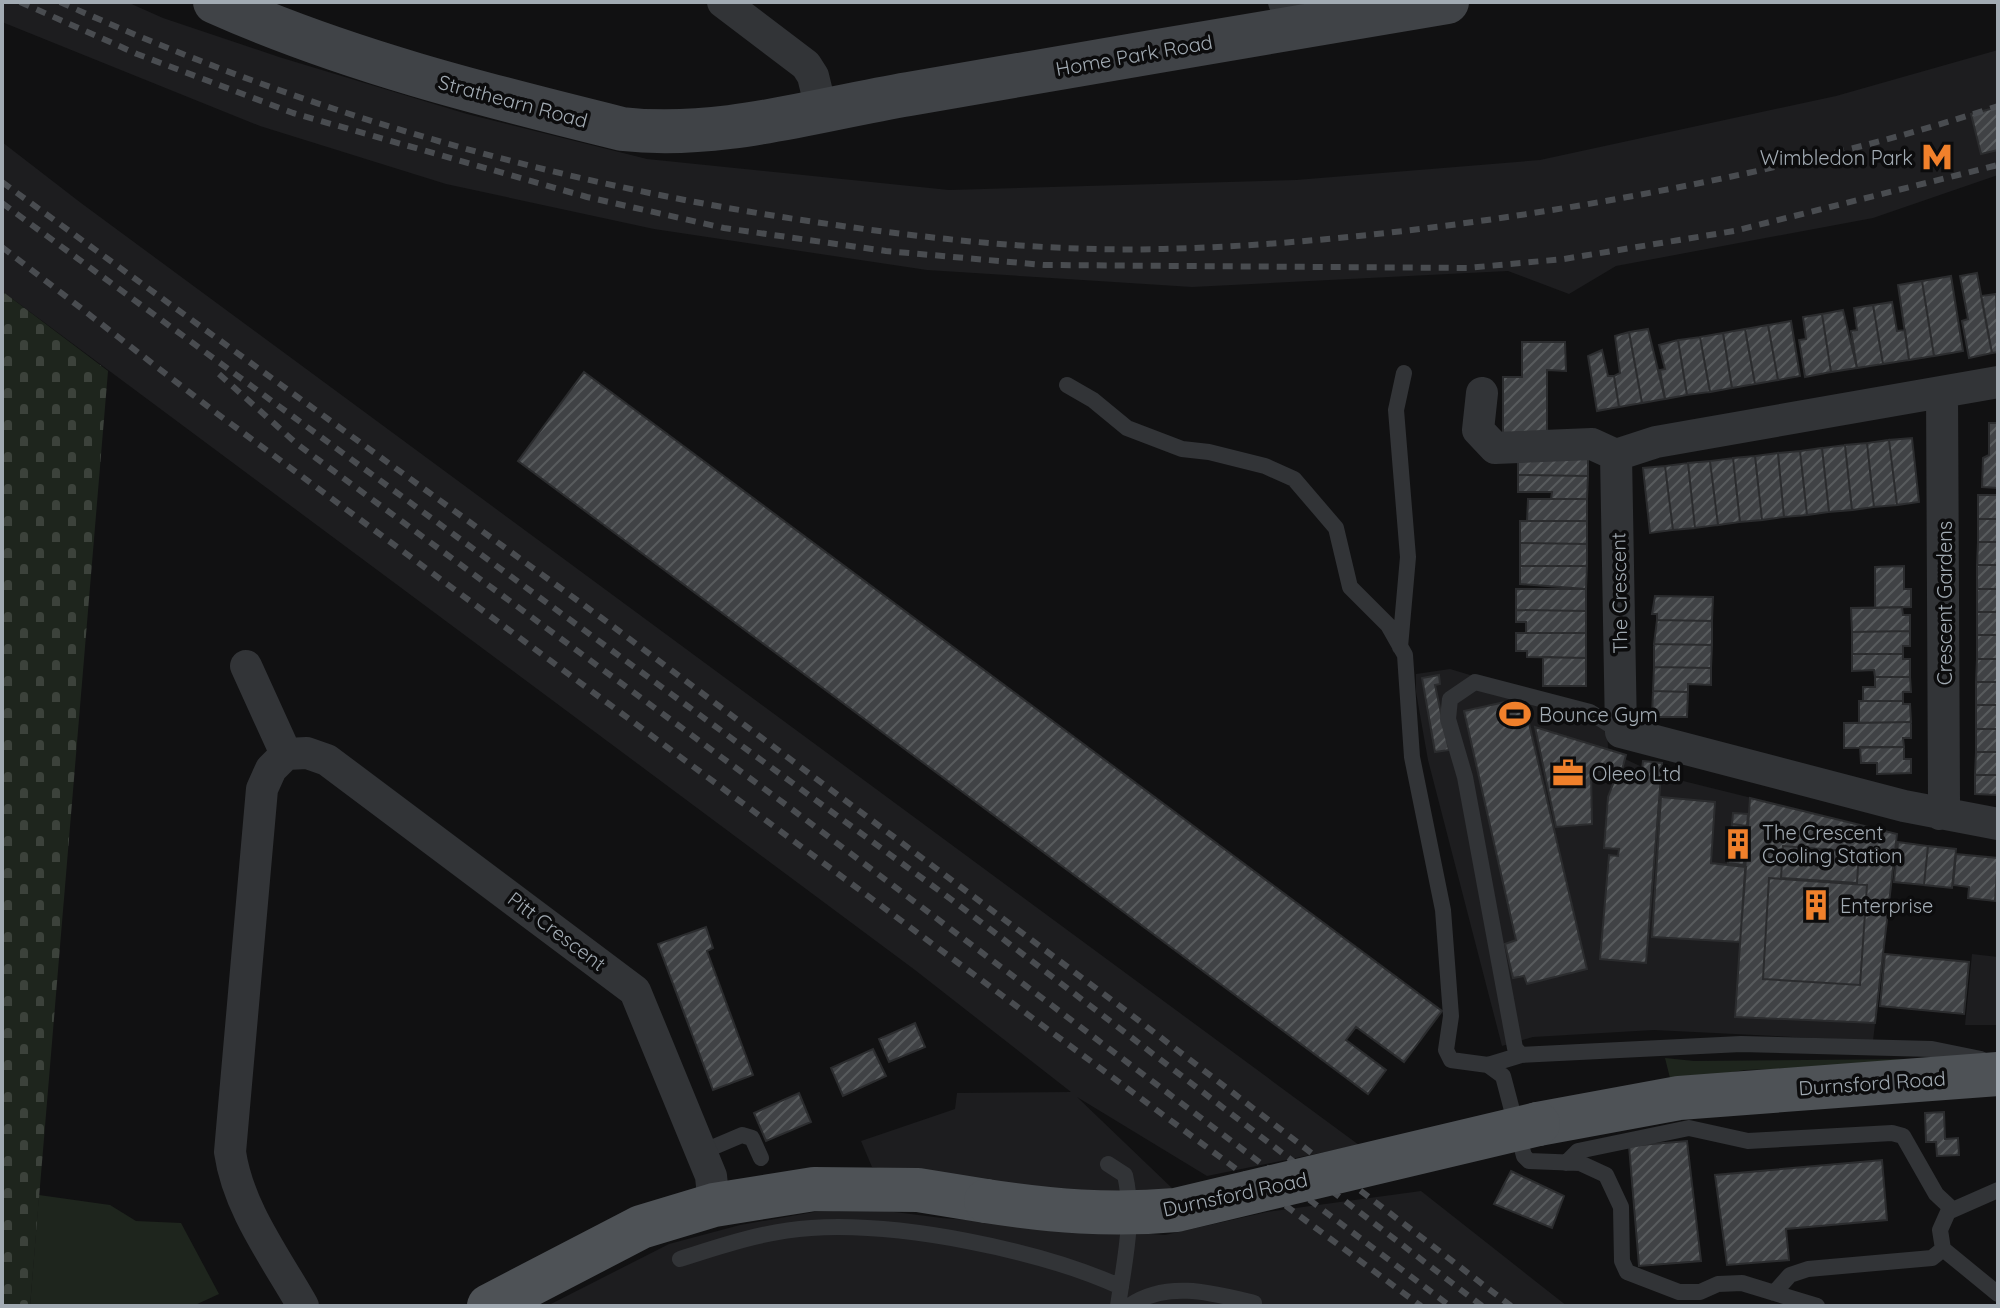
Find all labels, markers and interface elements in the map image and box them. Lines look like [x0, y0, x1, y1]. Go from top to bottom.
street label: Home Park Road [1054, 29, 1214, 81]
street label: Strathearn Road [436, 69, 590, 133]
metro station icon: Wimbledon Park [1920, 140, 1954, 174]
place label: Wimbledon Park [1760, 145, 1913, 170]
street label: Crescent Gardens [1932, 521, 1957, 685]
street label: The Crescent [1605, 532, 1633, 654]
sports icon: Bounce Gym [1498, 697, 1532, 731]
place label: Bounce Gym [1539, 702, 1658, 727]
office icon: Oleeo Ltd [1551, 756, 1585, 790]
place label: Oleeo Ltd [1592, 761, 1681, 786]
place label: The Crescent Cooling Station [1762, 820, 1902, 868]
building icon: The Crescent Cooling Station [1721, 827, 1755, 861]
street label: Pitt Crescent [503, 886, 611, 976]
building icon: Enterprise [1799, 888, 1833, 922]
place label: Enterprise [1840, 893, 1933, 918]
street label: Durnsford Road [1798, 1065, 1946, 1101]
street label: Durnsford Road [1160, 1166, 1310, 1222]

